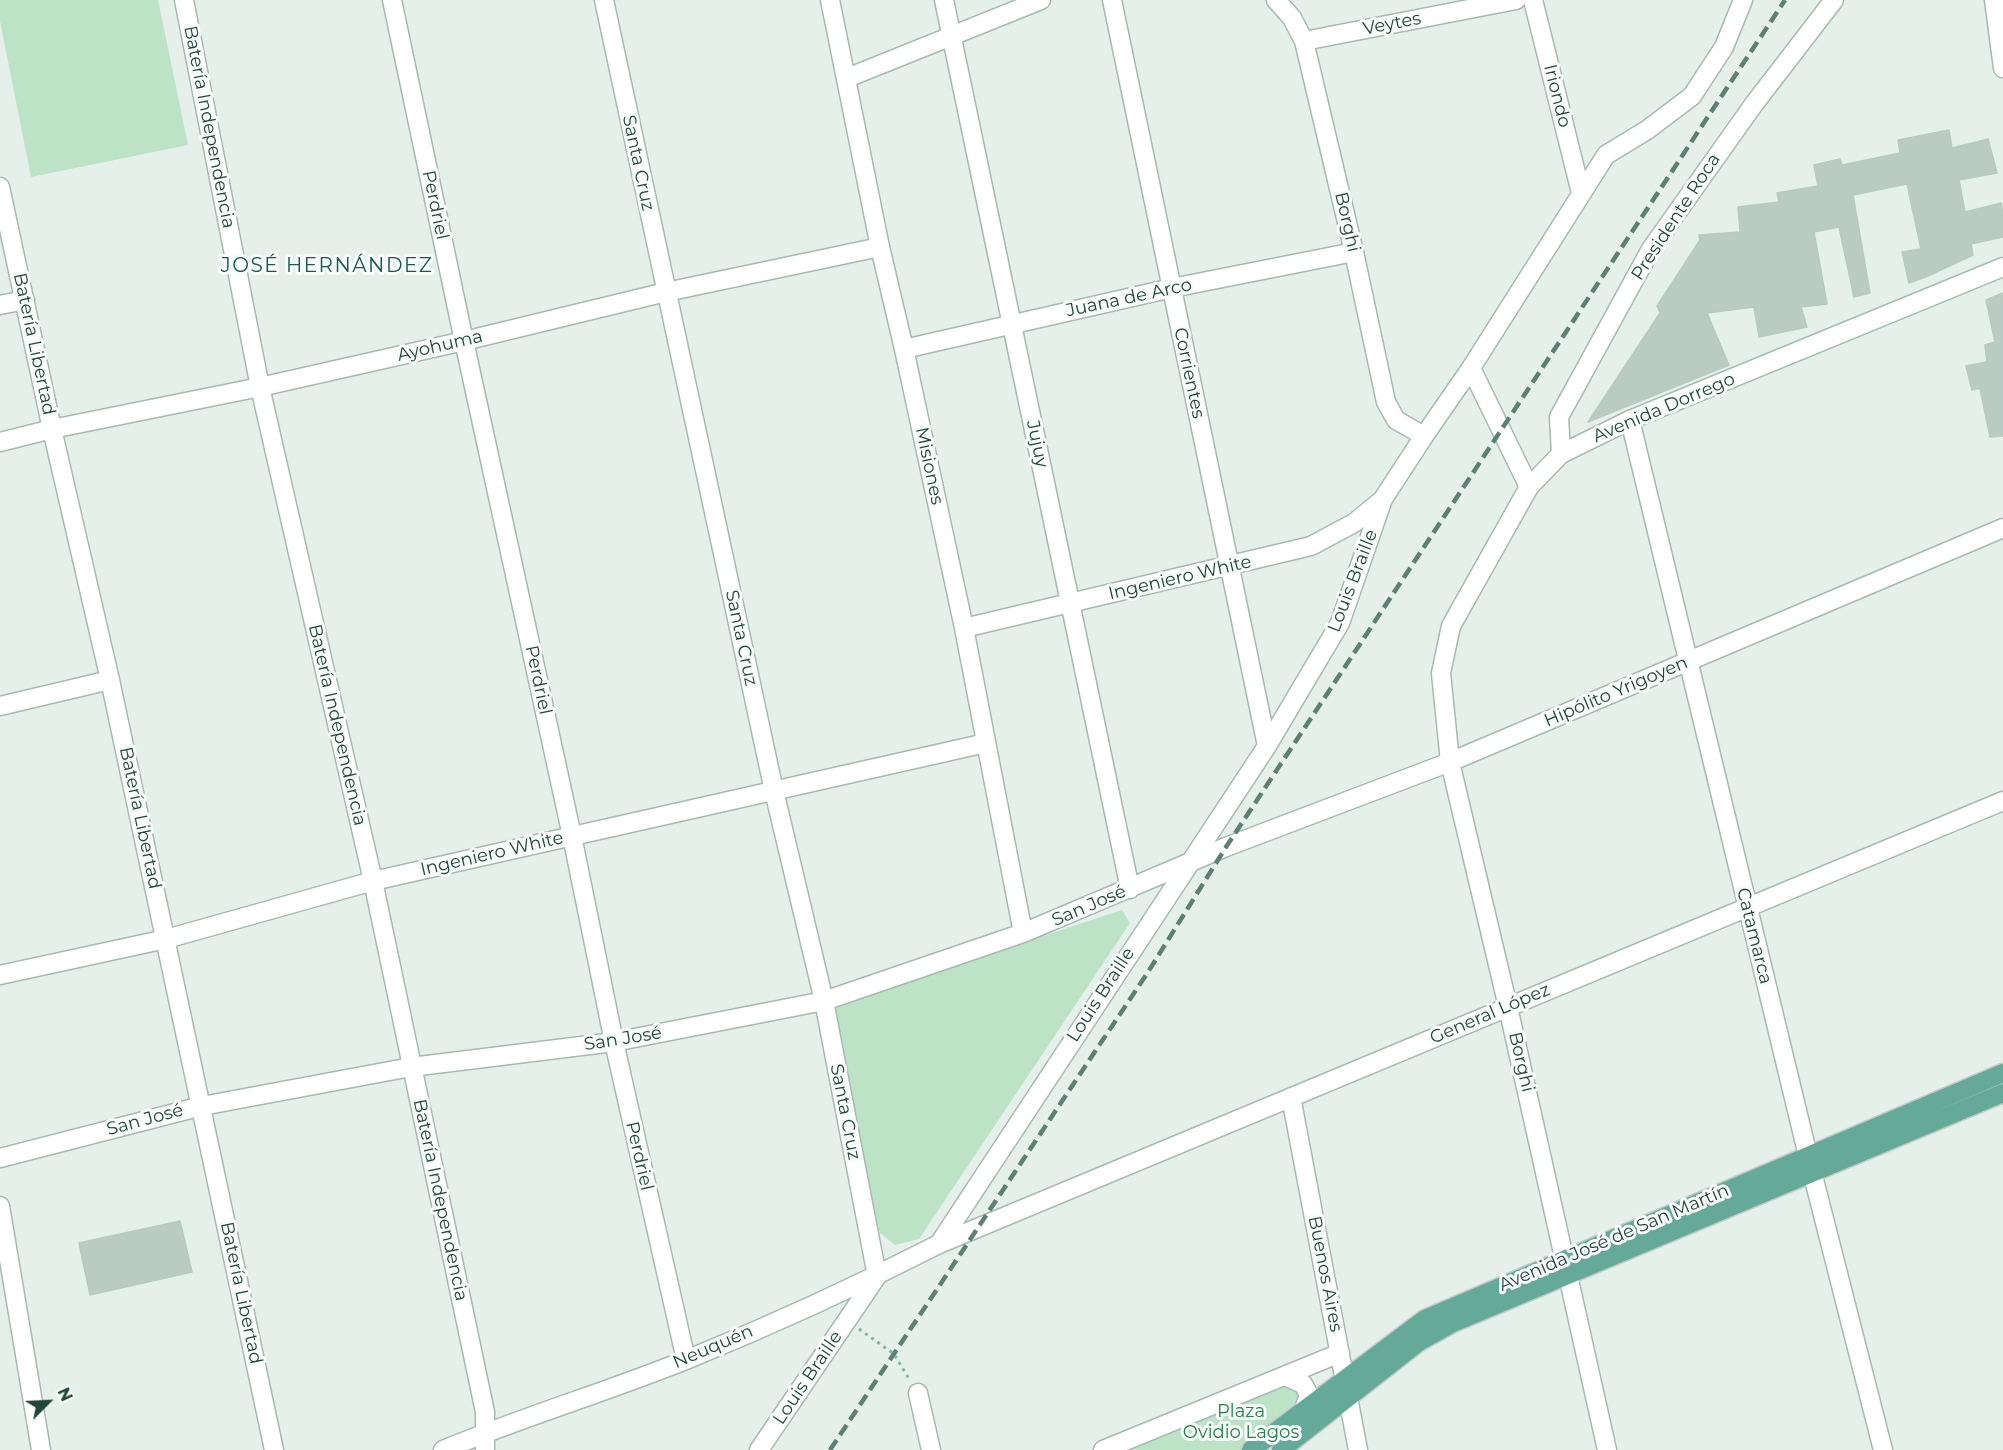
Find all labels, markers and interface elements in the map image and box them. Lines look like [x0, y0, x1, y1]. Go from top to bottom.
street label: Veytes [1361, 8, 1423, 40]
street label: Batería Independencia [179, 24, 239, 230]
street label: Iriondo [1539, 62, 1575, 130]
street label: Santa Cruz [617, 113, 659, 213]
street label: Presidente Roca [1627, 150, 1725, 284]
street label: Perdriel [417, 168, 453, 242]
street label: Borghi [1330, 190, 1364, 254]
district label: JOSÉ HERNÁNDEZ [221, 254, 433, 278]
street label: Batería Libertad [8, 271, 60, 417]
street label: Juana de Arco [1064, 274, 1194, 322]
street label: Ayohuma [395, 326, 485, 366]
street label: Corrientes [1169, 326, 1209, 420]
street label: Avenida Dorrego [1590, 368, 1738, 448]
street label: Jujuy [1021, 418, 1053, 470]
street label: Misiones [910, 425, 948, 507]
street label: Louis Braille [1324, 527, 1382, 635]
street label: Ingeniero White [1106, 551, 1254, 605]
street label: Santa Cruz [720, 588, 762, 688]
street label: Batería Independencia [303, 622, 371, 828]
street label: Perdriel [520, 643, 556, 717]
street label: Hipólito Yrigoyen [1541, 652, 1691, 732]
street label: Batería Libertad [114, 745, 166, 891]
street label: Ingeniero White [418, 827, 566, 881]
street label: San José [1049, 881, 1129, 931]
street label: Catamarca [1732, 886, 1776, 986]
street label: Louis Braille [1062, 944, 1140, 1046]
street label: General López [1427, 979, 1553, 1049]
street label: San José [583, 1022, 663, 1056]
street label: Borghi [1504, 1030, 1538, 1094]
street label: Santa Cruz [825, 1062, 865, 1162]
street label: Batería Independencia [408, 1097, 472, 1303]
street label: San José [104, 1099, 186, 1141]
street label: Perdriel [621, 1119, 657, 1193]
street label: Avenida José de San Martín [1496, 1180, 1732, 1296]
street label: Buenos Aires [1303, 1214, 1347, 1334]
street label: Batería Libertad [215, 1220, 267, 1366]
street label: Neuquén [670, 1320, 756, 1374]
street label: Louis Braille [769, 1327, 847, 1429]
north arrow [18, 1372, 78, 1432]
text: N [54, 1385, 76, 1404]
park label: Plaza Ovidio Lagos [1183, 1401, 1299, 1444]

